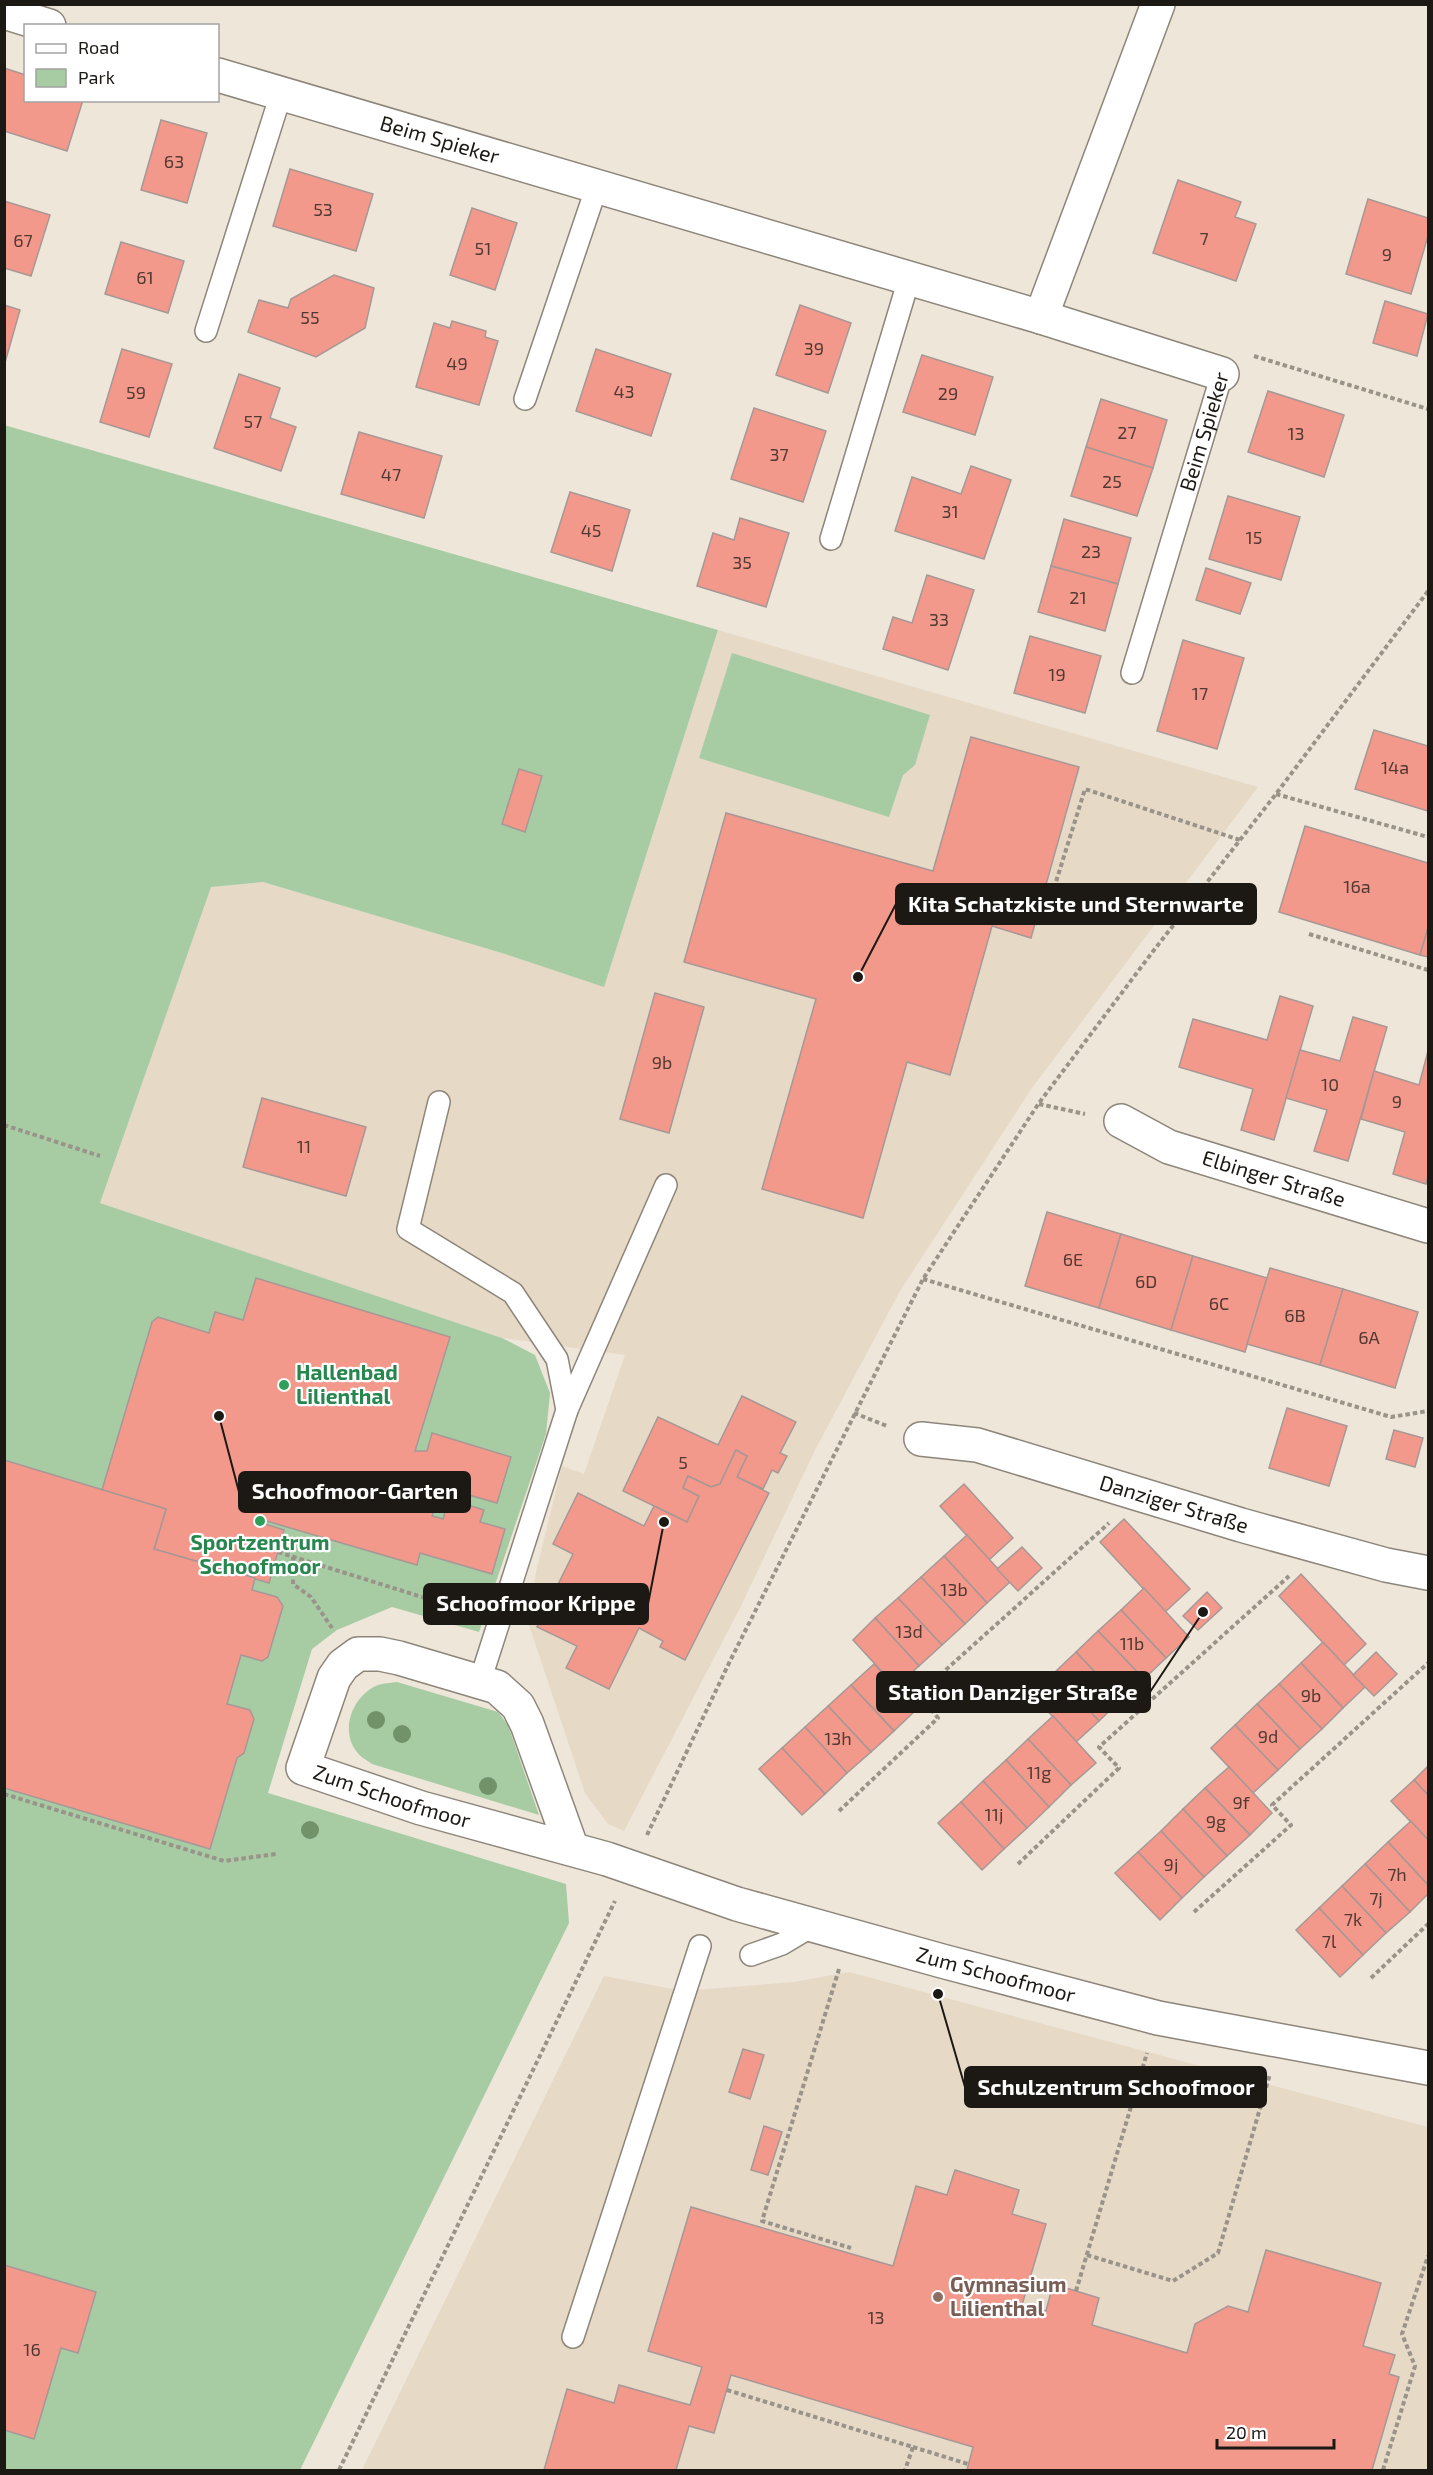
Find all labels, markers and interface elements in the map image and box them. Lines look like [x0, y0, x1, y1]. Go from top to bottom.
legend [24, 24, 219, 102]
text: Road [78, 36, 119, 58]
text: Park [78, 66, 115, 88]
street label: Beim Spieker [377, 109, 503, 168]
house number: 63 [164, 150, 184, 172]
house number: 53 [313, 198, 333, 220]
house number: 7 [1199, 227, 1209, 249]
house number: 67 [13, 229, 33, 251]
house number: 51 [475, 237, 491, 259]
house number: 9 [1382, 243, 1392, 265]
house number: 61 [136, 266, 154, 288]
house number: 55 [300, 306, 320, 328]
house number: 39 [804, 337, 824, 359]
house number: 49 [446, 352, 468, 374]
street label: Beim Spieker [1173, 368, 1233, 494]
house number: 43 [613, 380, 635, 402]
house number: 59 [126, 381, 146, 403]
house number: 29 [938, 382, 958, 404]
house number: 57 [244, 410, 262, 432]
house number: 27 [1117, 421, 1137, 443]
house number: 13 [1287, 422, 1305, 444]
house number: 37 [769, 443, 789, 465]
house number: 47 [381, 463, 401, 485]
house number: 25 [1102, 470, 1122, 492]
house number: 31 [941, 500, 959, 522]
house number: 45 [581, 519, 601, 541]
house number: 15 [1246, 526, 1262, 548]
house number: 23 [1081, 540, 1101, 562]
house number: 35 [732, 551, 752, 573]
house number: 21 [1069, 586, 1087, 608]
house number: 33 [929, 608, 949, 630]
house number: 19 [1048, 663, 1066, 685]
house number: 17 [1192, 682, 1208, 704]
house number: 14a [1381, 756, 1409, 778]
house number: 16a [1343, 875, 1371, 897]
callout: Kita Schatzkiste und Sternwarte [896, 884, 1256, 924]
text: Kita Schatzkiste und Sternwarte [908, 890, 1244, 916]
house number: 9b [652, 1051, 672, 1073]
house number: 10 [1321, 1073, 1339, 1095]
house number: 9 [1392, 1090, 1402, 1112]
house number: 11 [297, 1135, 311, 1157]
street label: Elbinger Straße [1200, 1144, 1349, 1211]
house number: 6E [1063, 1248, 1083, 1270]
house number: 6D [1135, 1270, 1157, 1292]
house number: 6C [1209, 1292, 1229, 1314]
house number: 6B [1284, 1304, 1306, 1326]
house number: 6A [1358, 1326, 1381, 1348]
place label: Hallenbad Lilienthal [296, 1359, 398, 1408]
marker: Hallenbad Lilienthal [277, 1378, 291, 1392]
house number: 5 [678, 1451, 688, 1473]
street label: Danziger Straße [1097, 1469, 1251, 1537]
callout: Schoofmoor-Garten [239, 1472, 470, 1512]
text: Schoofmoor-Garten [252, 1477, 458, 1503]
marker: Sportzentrum Schoofmoor [253, 1514, 267, 1528]
place label: Sportzentrum Schoofmoor [191, 1529, 329, 1578]
house number: 13b [940, 1578, 968, 1600]
callout: Schoofmoor Krippe [424, 1584, 648, 1624]
text: Schoofmoor Krippe [436, 1589, 636, 1615]
house number: 13d [895, 1620, 923, 1642]
house number: 11b [1120, 1632, 1144, 1654]
callout: Station Danziger Straße [877, 1672, 1150, 1712]
text: Station Danziger Straße [888, 1678, 1138, 1704]
house number: 9b [1301, 1684, 1321, 1706]
house number: 9d [1258, 1725, 1278, 1747]
house number: 13h [824, 1727, 852, 1749]
street label: Zum Schoofmoor [310, 1758, 474, 1832]
house number: 11g [1027, 1761, 1051, 1783]
house number: 9f [1232, 1791, 1251, 1813]
house number: 11j [985, 1803, 1003, 1825]
house number: 9g [1206, 1810, 1226, 1832]
house number: 9j [1164, 1853, 1178, 1875]
house number: 7h [1387, 1863, 1407, 1885]
house number: 7j [1369, 1887, 1383, 1909]
house number: 7k [1344, 1908, 1362, 1930]
house number: 7l [1322, 1930, 1337, 1952]
street label: Zum Schoofmoor [914, 1940, 1079, 2007]
callout: Schulzentrum Schoofmoor [965, 2067, 1266, 2107]
text: Schulzentrum Schoofmoor [977, 2073, 1255, 2099]
place label: Gymnasium Lilienthal [950, 2271, 1067, 2320]
marker: Gymnasium Lilienthal [931, 2290, 945, 2304]
house number: 13 [867, 2306, 885, 2328]
house number: 16 [23, 2338, 41, 2360]
scale bar [1217, 2412, 1334, 2450]
text: 20 m [1226, 2421, 1267, 2443]

